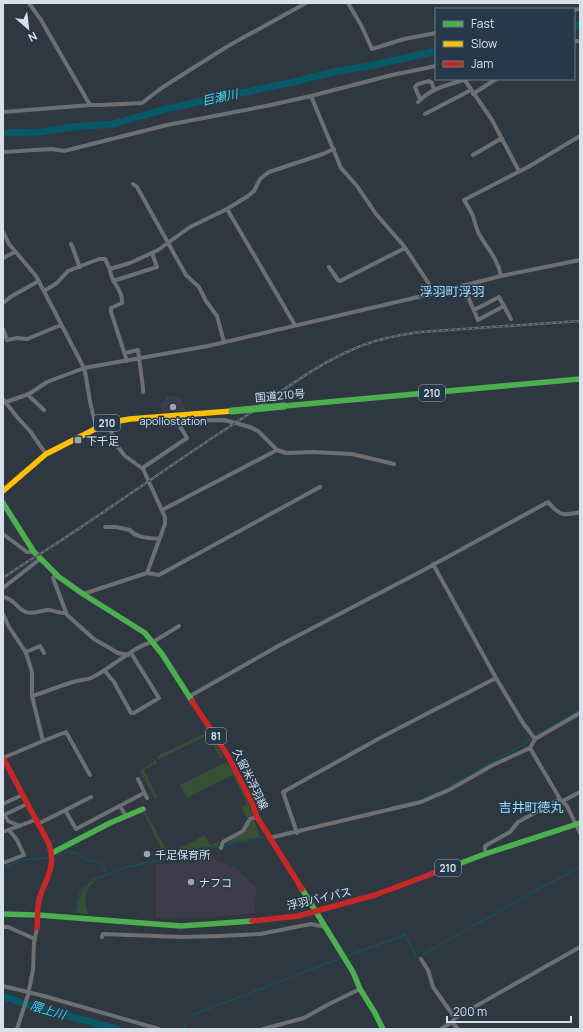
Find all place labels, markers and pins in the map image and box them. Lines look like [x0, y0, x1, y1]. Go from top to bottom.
marker: apollostation [168, 402, 178, 412]
place label: apollostation [139, 413, 207, 428]
place label: 下千足 [86, 433, 119, 448]
marker: 下千足 [73, 435, 83, 445]
place label: 千足保育所 [155, 847, 211, 862]
marker: 千足保育所 [142, 849, 152, 859]
place label: ナフコ [199, 875, 232, 890]
marker: ナフコ [186, 877, 196, 887]

